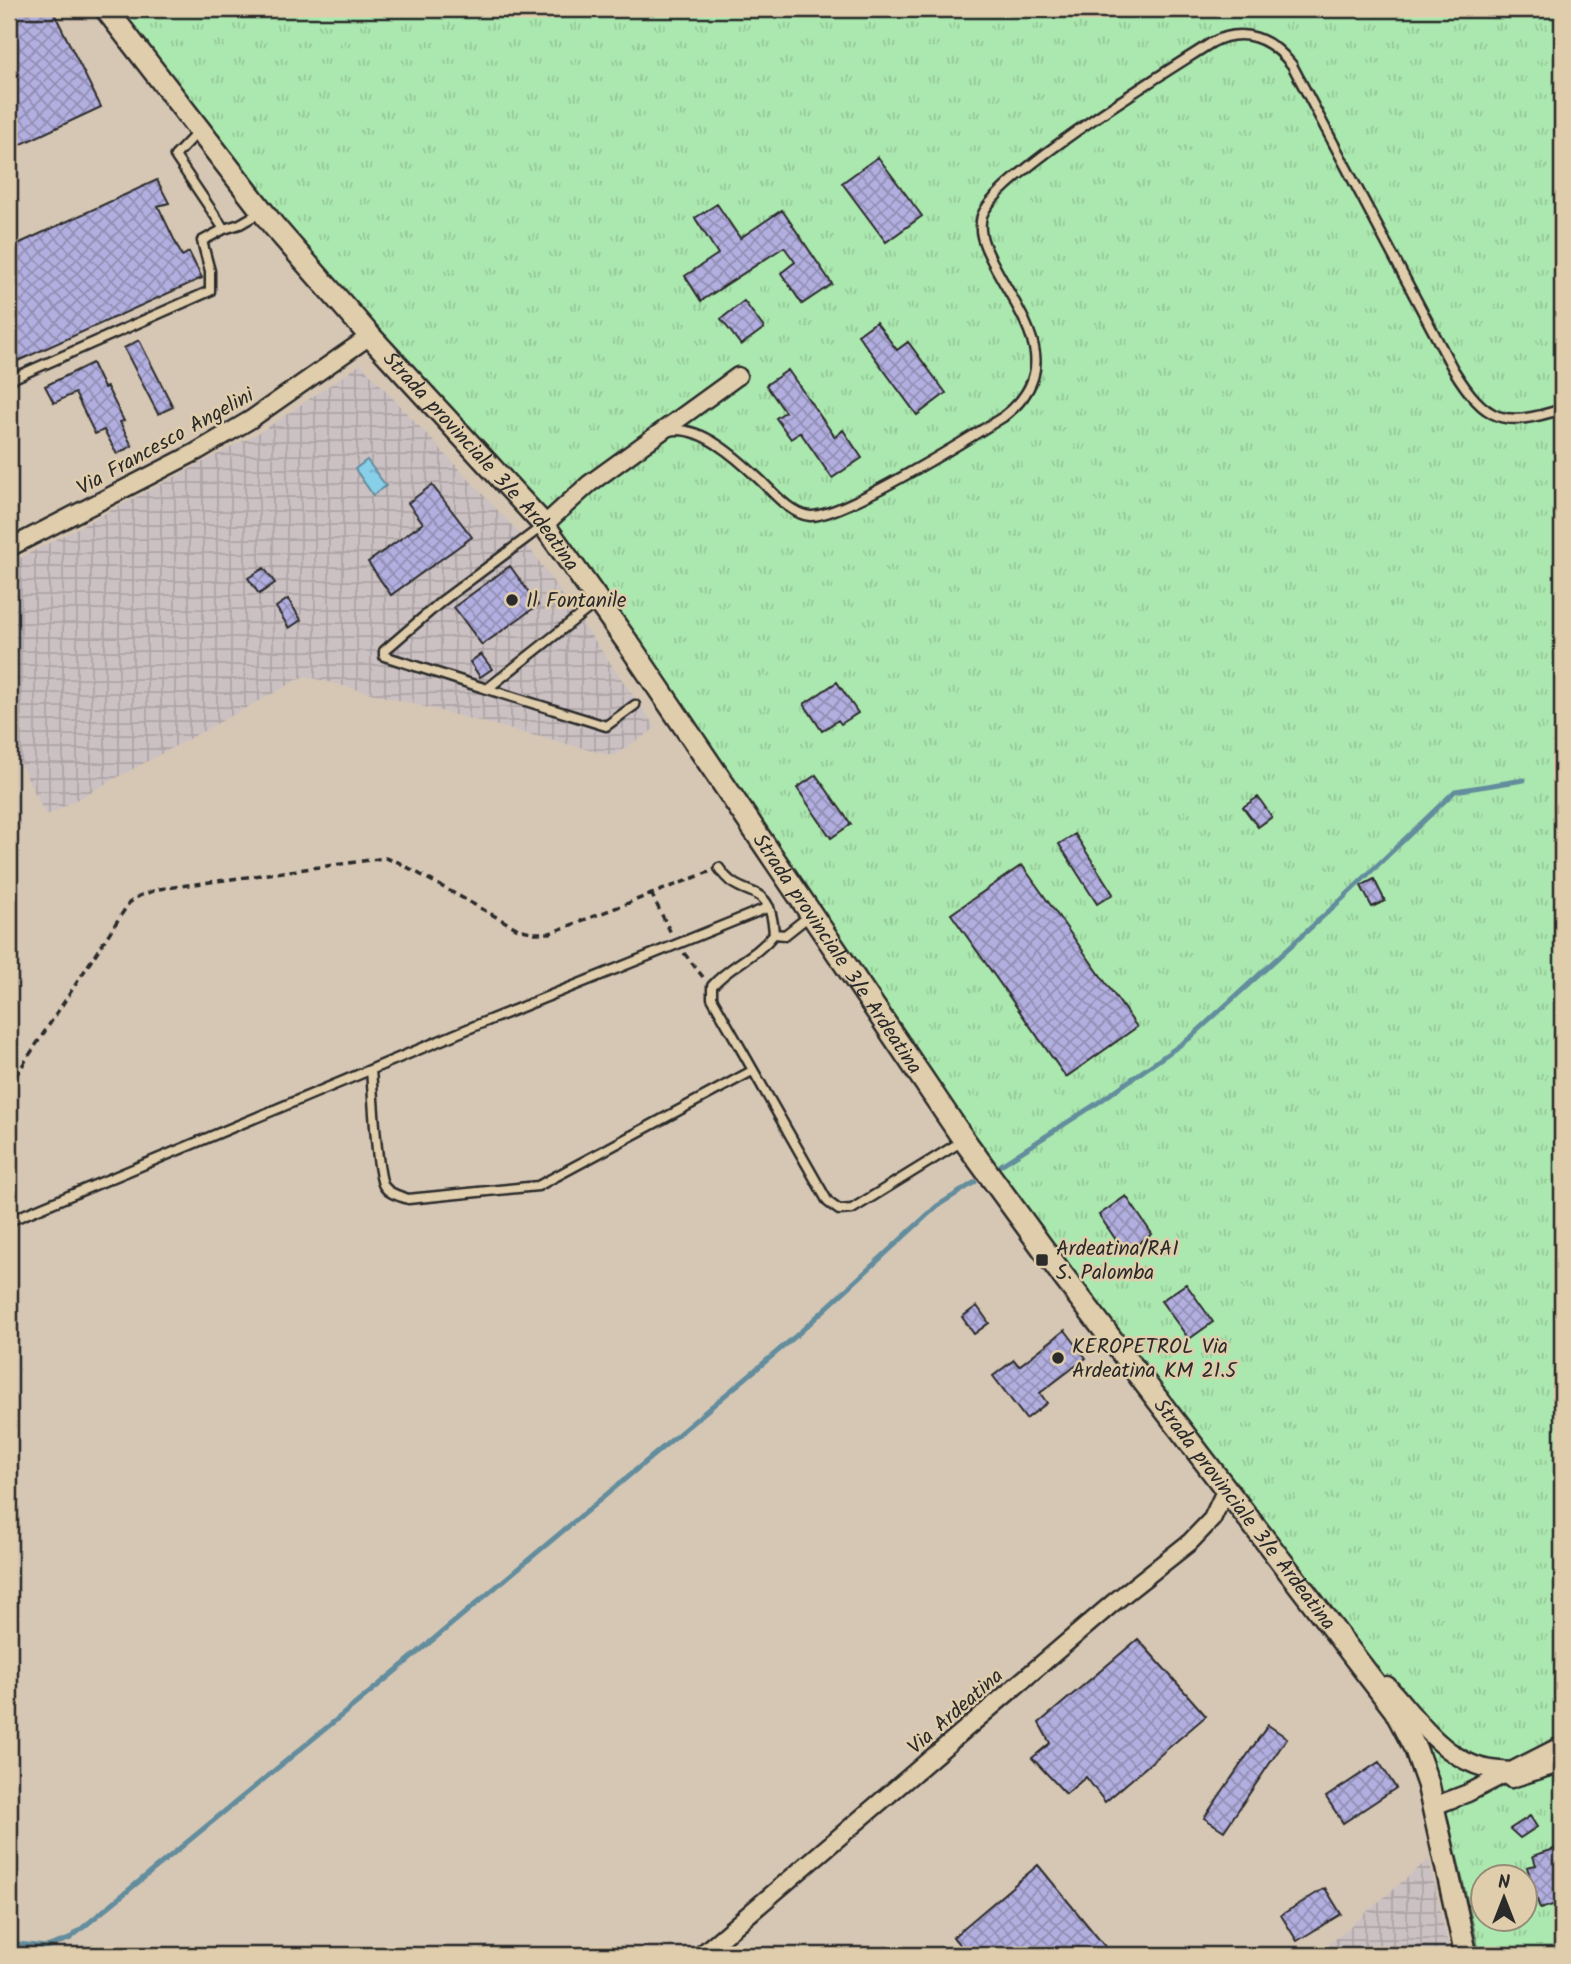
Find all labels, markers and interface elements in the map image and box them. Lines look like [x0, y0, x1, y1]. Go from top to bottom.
street label: Strada provinciale 3/e Ardeatina [374, 344, 587, 579]
street label: Via Francesco Angelini [71, 379, 261, 505]
place label: Il Fontanile [526, 585, 627, 618]
marker: Il Fontanile [504, 592, 520, 608]
street label: Strada provinciale 3/e Ardeatina [743, 827, 930, 1082]
place label: Ardeatina/RAI S. Palomba [1056, 1233, 1179, 1290]
marker: Ardeatina/RAI S. Palomba [1034, 1252, 1050, 1268]
place label: KEROPETROL Via Ardeatina KM 21.5 [1072, 1331, 1238, 1388]
marker: KEROPETROL Via Ardeatina KM 21.5 [1050, 1350, 1066, 1366]
street label: Strada provinciale 3/e Ardeatina [1144, 1392, 1344, 1638]
street label: Via Ardeatina [901, 1661, 1011, 1763]
north arrow [1470, 1862, 1540, 1932]
text: N [1498, 1868, 1510, 1898]

